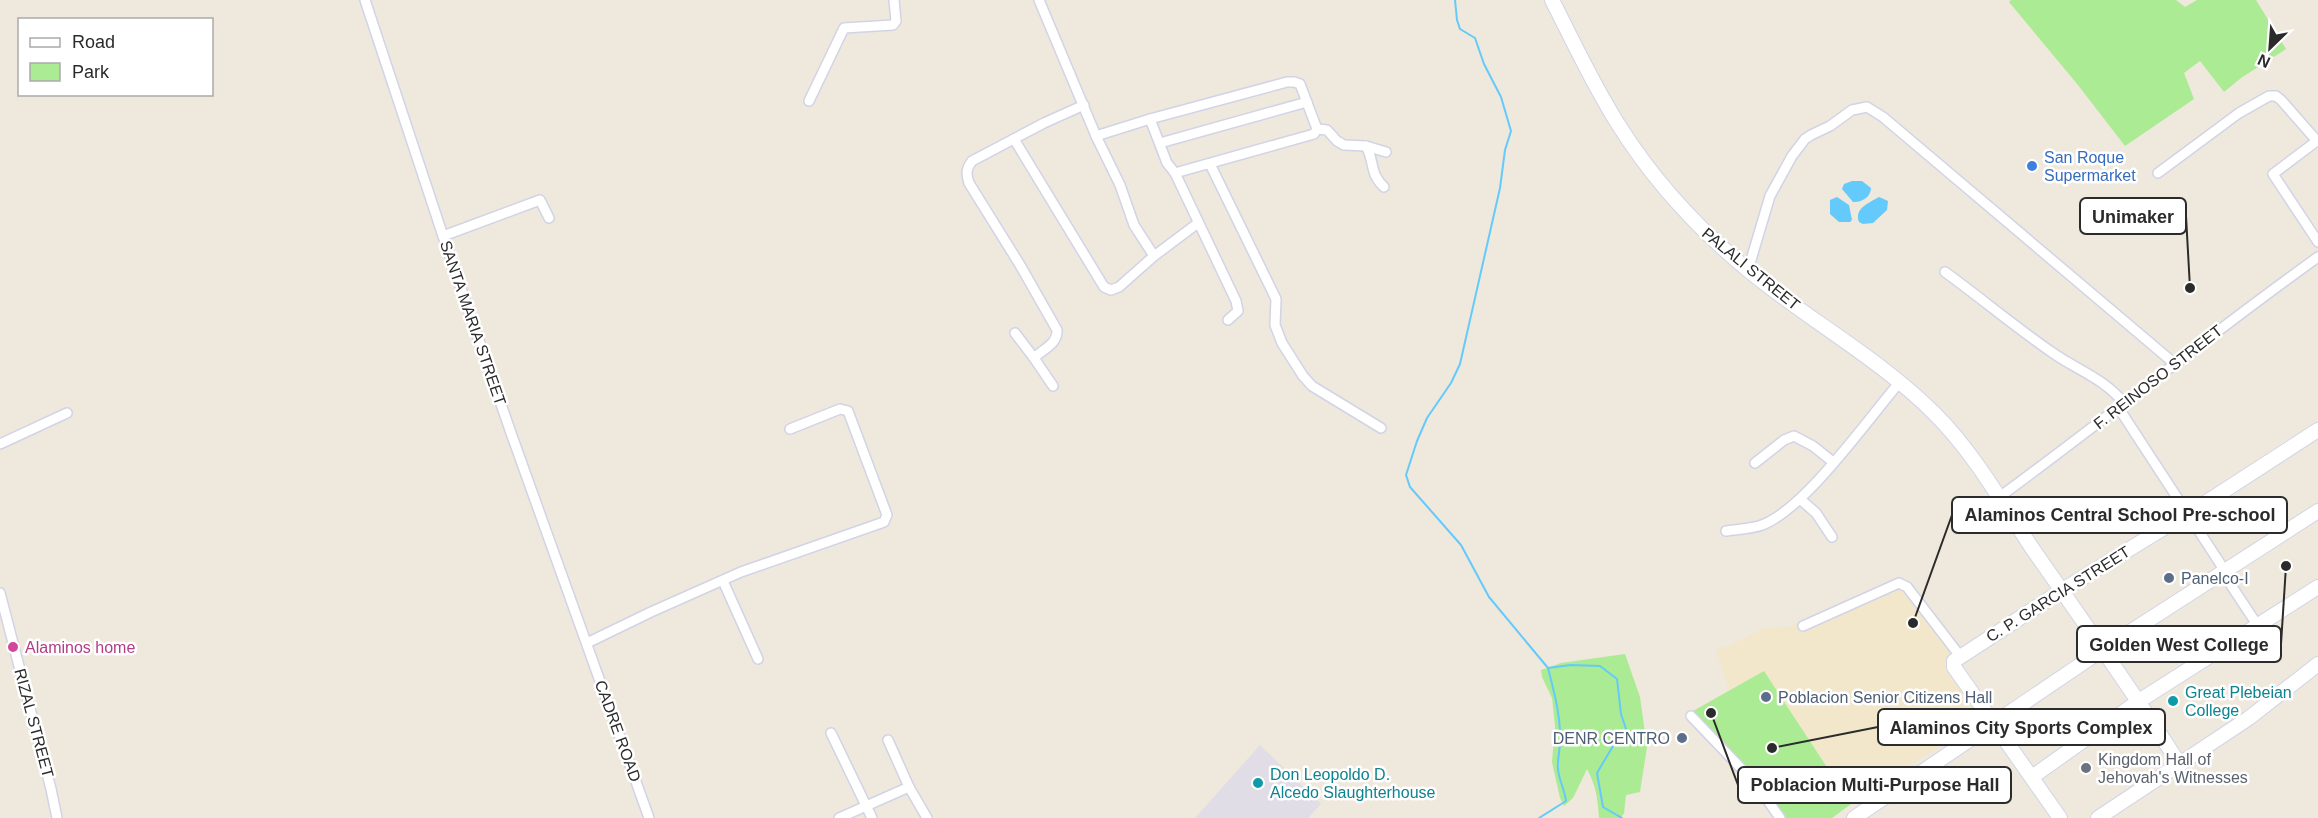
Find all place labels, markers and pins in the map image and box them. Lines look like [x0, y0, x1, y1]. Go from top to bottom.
place label: San Roque Supermarket [2044, 149, 2136, 184]
marker: San Roque Supermarket [2025, 159, 2039, 173]
callout: Unimaker [2080, 198, 2186, 234]
callout: Alaminos Central School Pre-school [1952, 497, 2287, 533]
place label: Panelco-I [2181, 570, 2249, 587]
marker: Panelco-I [2162, 571, 2176, 585]
callout: Golden West College [2077, 626, 2281, 662]
place label: Alaminos home [25, 639, 135, 656]
marker: Alaminos home [6, 640, 20, 654]
place label: Great Plebeian College [2185, 684, 2292, 719]
place label: Poblacion Senior Citizens Hall [1778, 689, 1992, 706]
marker: Poblacion Senior Citizens Hall [1759, 690, 1773, 704]
marker: Great Plebeian College [2166, 694, 2180, 708]
callout: Alaminos City Sports Complex [1878, 709, 2165, 745]
place label: DENR CENTRO [1553, 730, 1670, 747]
marker: DENR CENTRO [1675, 731, 1689, 745]
place label: Kingdom Hall of Jehovah's Witnesses [2098, 751, 2248, 786]
marker: Kingdom Hall of Jehovah's Witnesses [2079, 761, 2093, 775]
place label: Don Leopoldo D. Alcedo Slaughterhouse [1270, 766, 1436, 801]
callout: Poblacion Multi-Purpose Hall [1738, 767, 2011, 803]
marker: Don Leopoldo D. Alcedo Slaughterhouse [1251, 776, 1265, 790]

